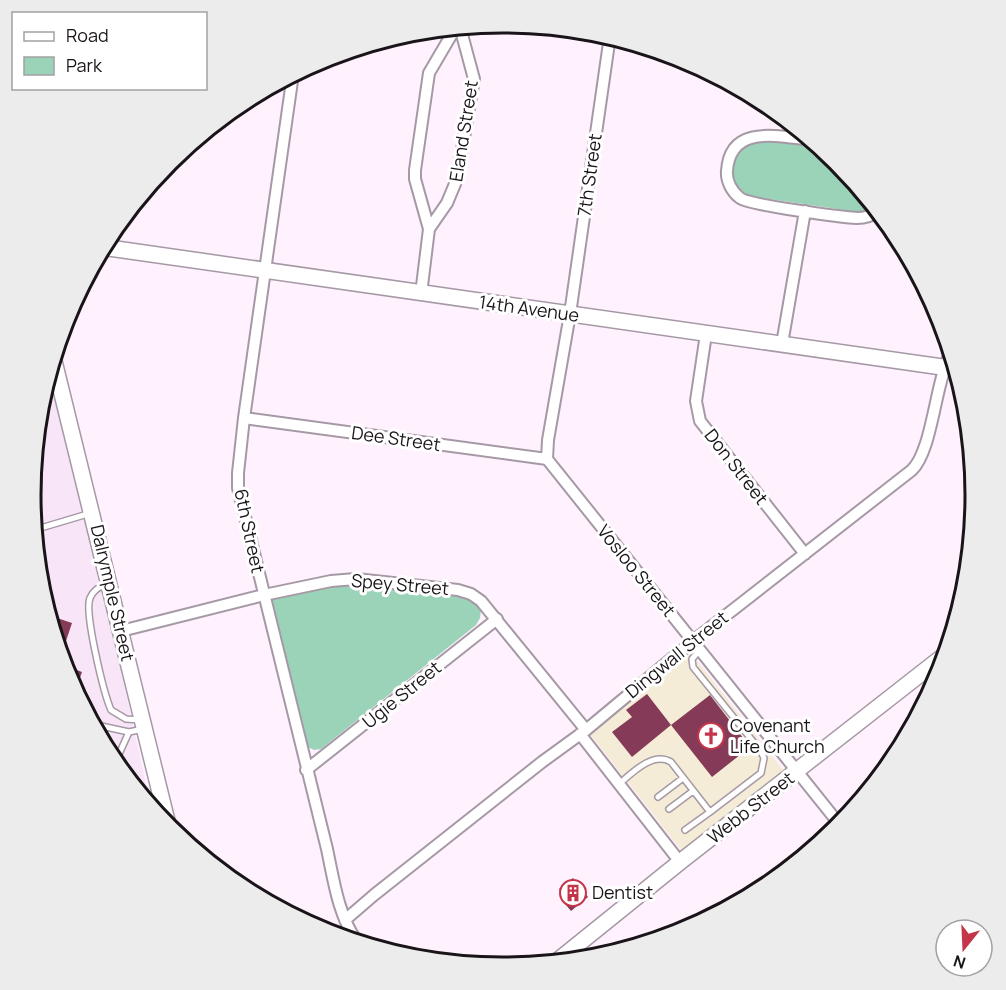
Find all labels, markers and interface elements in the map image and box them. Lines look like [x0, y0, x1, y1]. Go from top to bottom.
legend [12, 12, 207, 90]
text: Road [66, 23, 109, 47]
text: Park [66, 53, 103, 77]
street label: Eland Street [443, 78, 483, 183]
street label: 7th Street [571, 132, 607, 218]
street label: 14th Avenue [478, 289, 581, 327]
street label: Dee Street [350, 420, 442, 456]
street label: Don Street [700, 424, 774, 509]
street label: 6th Street [229, 486, 271, 575]
street label: Vosloo Street [592, 519, 681, 621]
street label: Dalrymple Street [86, 522, 140, 663]
street label: Spey Street [350, 568, 450, 600]
street label: Dingwall Street [620, 605, 733, 703]
street label: Ugie Street [357, 655, 446, 733]
place label: Covenant Life Church [730, 713, 825, 758]
church icon: Covenant Life Church [696, 721, 726, 751]
street label: Webb Street [702, 766, 799, 849]
building icon: Dentist [558, 878, 588, 908]
place label: Dentist [592, 880, 653, 904]
north arrow [934, 918, 994, 978]
text: N [950, 950, 968, 975]

